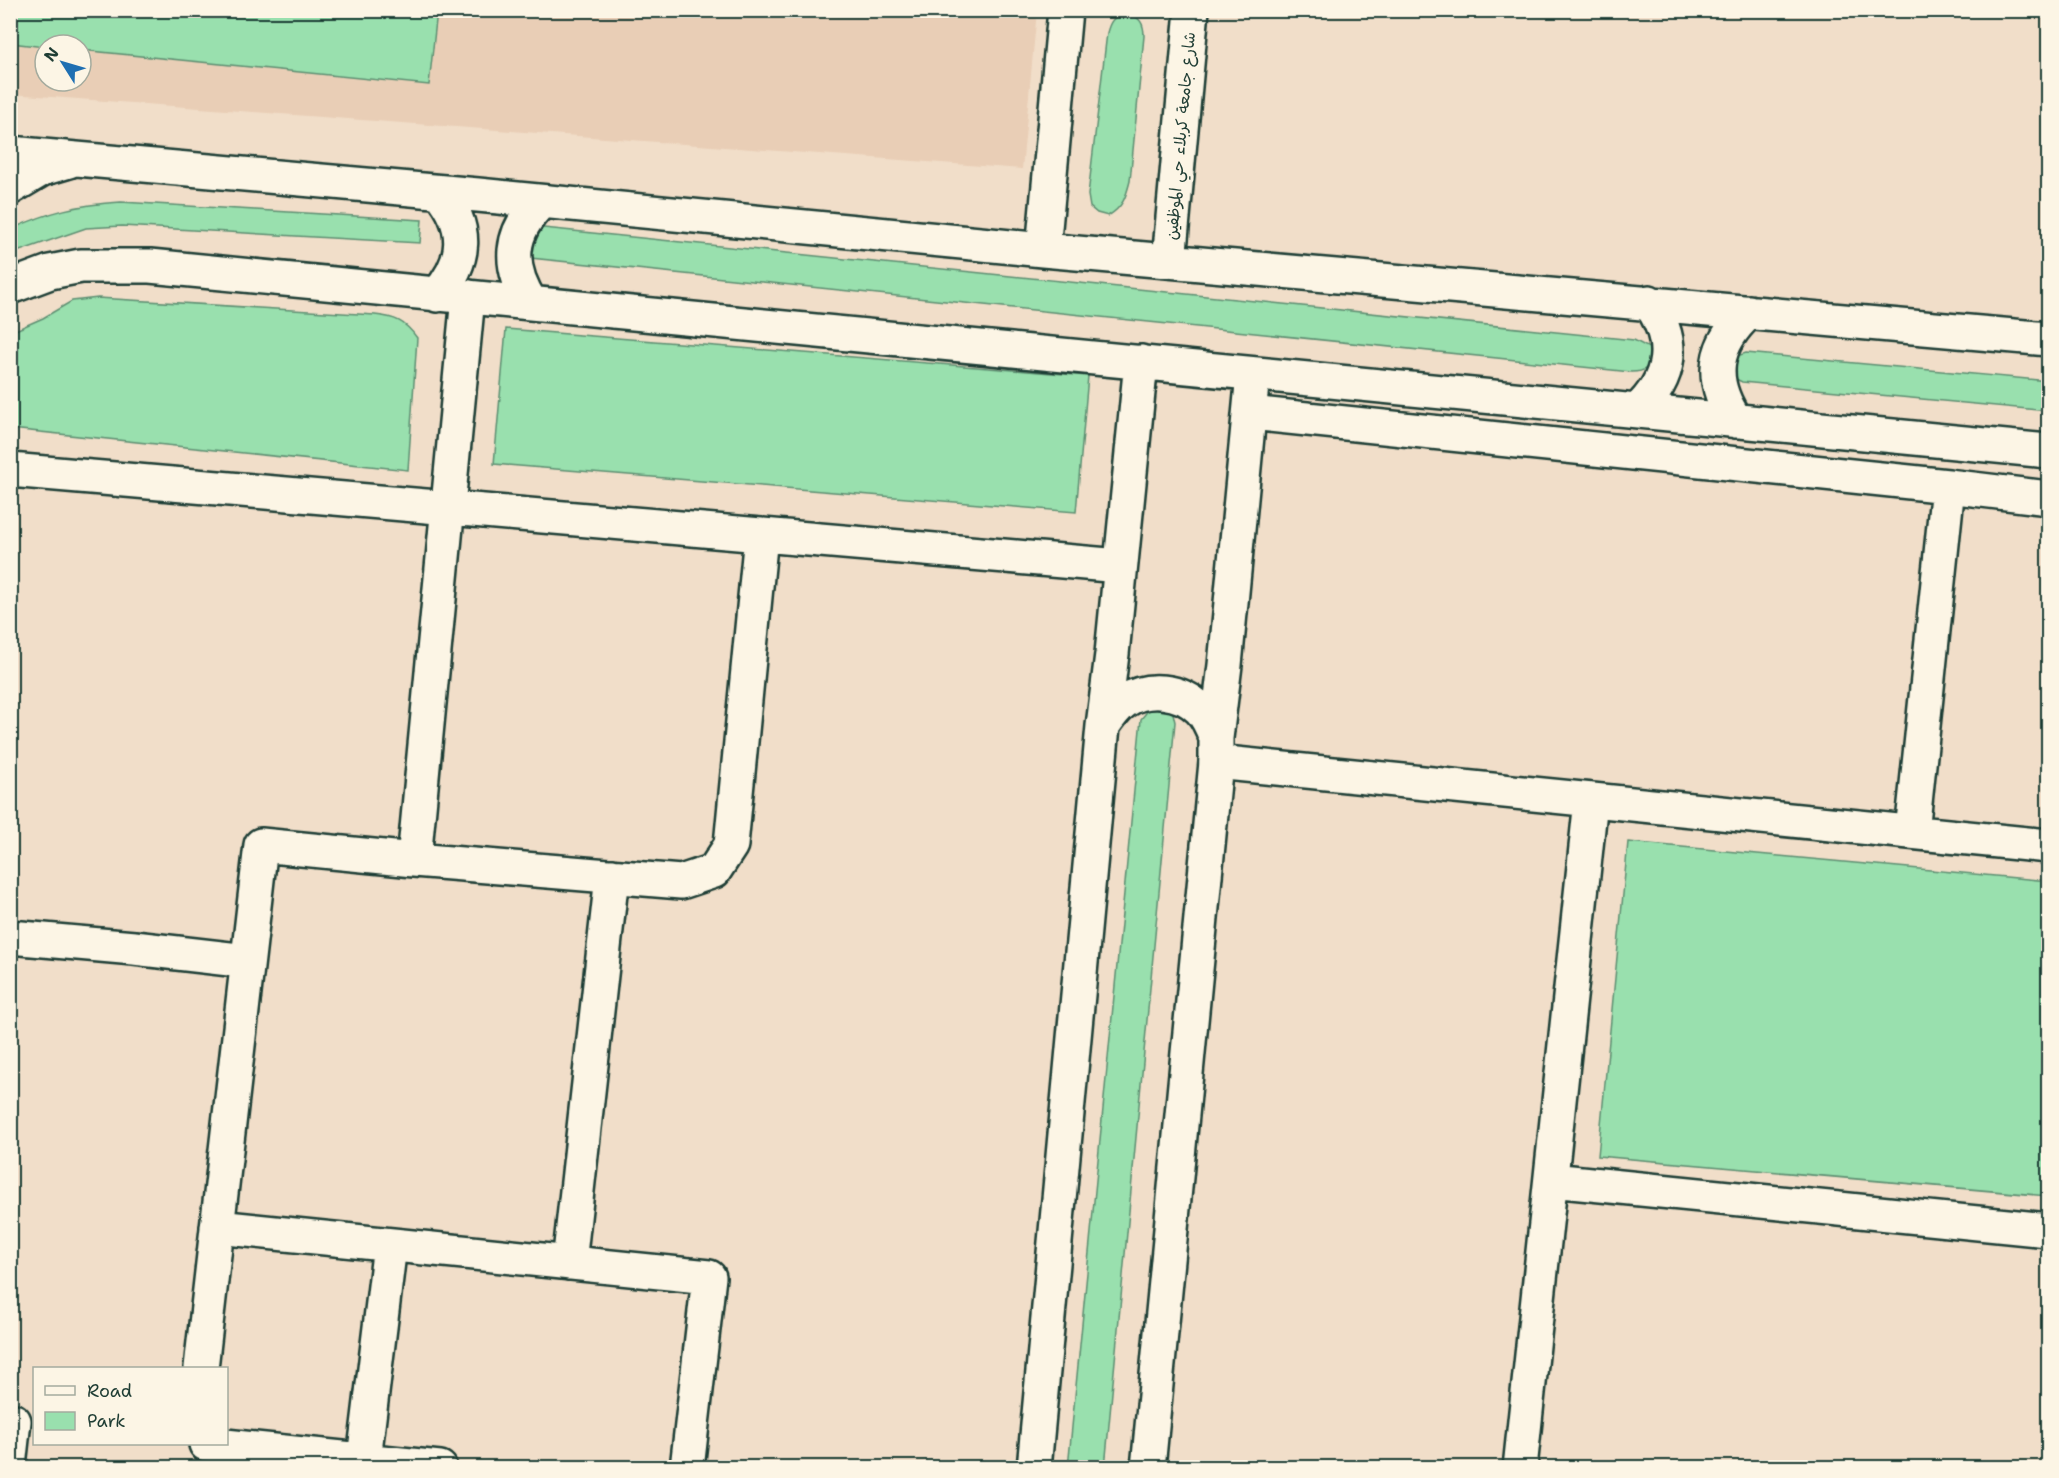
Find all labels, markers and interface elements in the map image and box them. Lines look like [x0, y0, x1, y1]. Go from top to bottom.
street label: شارع جامعة كربلاء حي الموظفين [1161, 31, 1204, 241]
north arrow [33, 33, 93, 93]
text: N [39, 43, 64, 66]
legend [33, 1367, 228, 1445]
text: Road [87, 1379, 132, 1403]
text: Park [87, 1409, 126, 1433]

